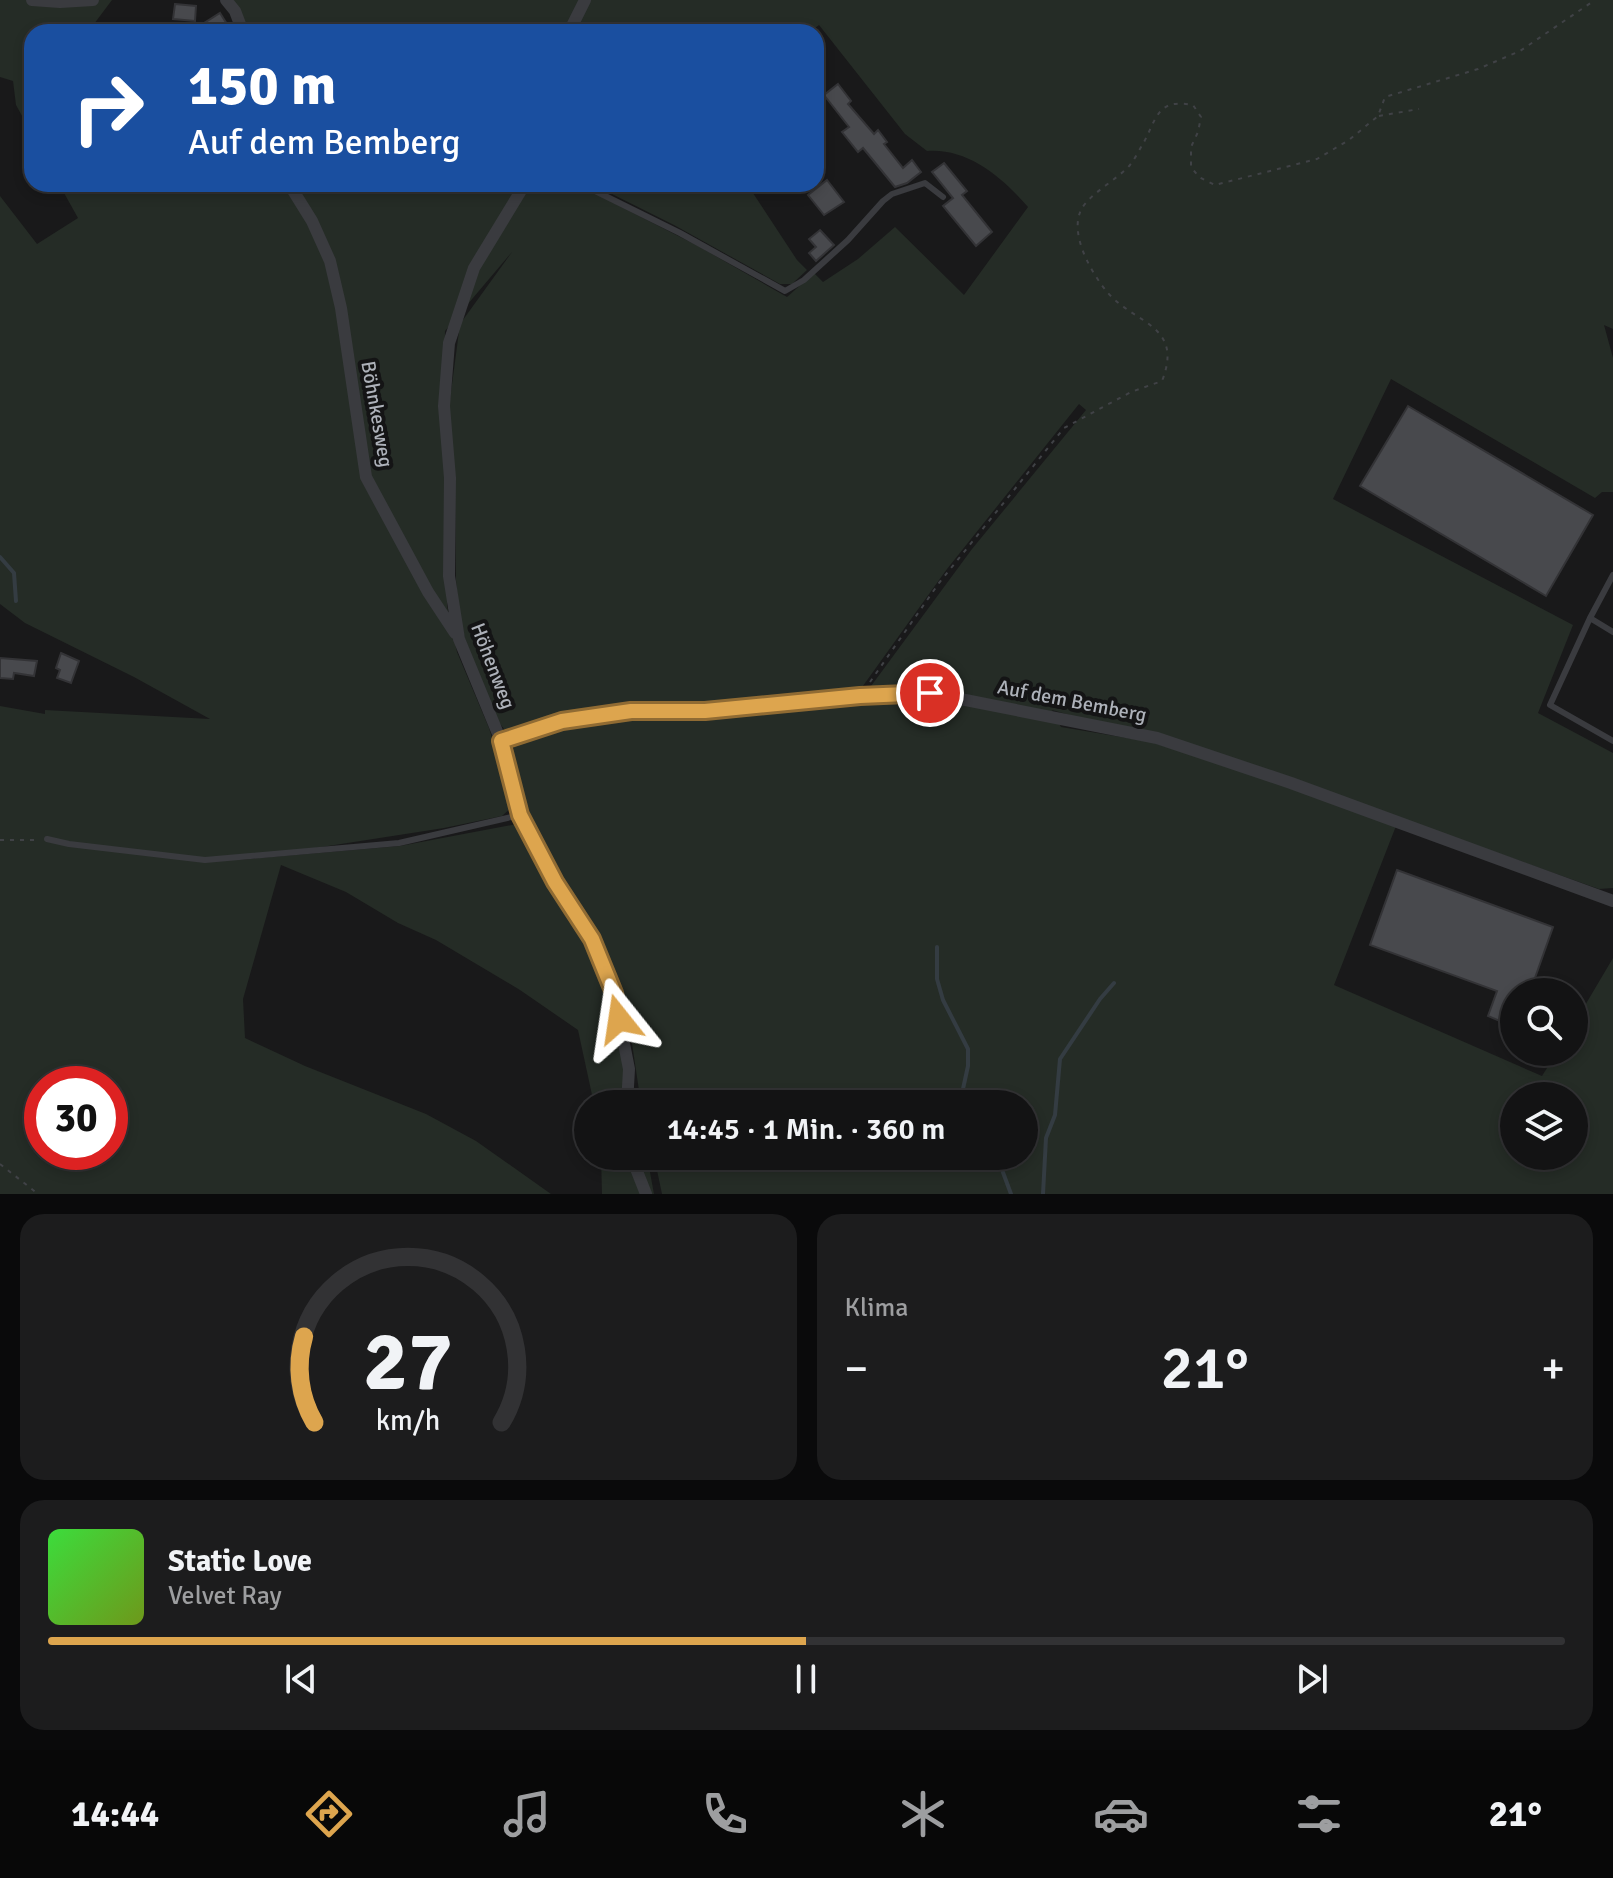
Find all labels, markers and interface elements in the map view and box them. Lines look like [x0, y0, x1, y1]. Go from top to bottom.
text: 150 m [188, 51, 336, 120]
icon: right [56, 56, 160, 160]
text: Auf dem Bemberg [188, 120, 460, 165]
street label: Böhnkesweg [355, 359, 399, 469]
street label: Höhenweg [465, 619, 521, 713]
pin [896, 659, 964, 727]
icon: arrive [908, 671, 952, 715]
street label: Auf dem Bemberg [995, 674, 1149, 728]
position arrow [577, 977, 661, 1061]
map controls [1500, 978, 1588, 1170]
button: search [1500, 978, 1588, 1066]
speed limit sign: 30 [24, 1066, 128, 1170]
button: layers [1500, 1082, 1588, 1170]
text: 14:45 · 1 Min. · 360 m [667, 1111, 945, 1148]
text: Klima [845, 1292, 908, 1324]
text: 27 [363, 1311, 453, 1413]
text: 21° [1161, 1332, 1249, 1406]
text: − [845, 1342, 868, 1396]
text: + [1541, 1342, 1565, 1396]
text: km/h [376, 1403, 441, 1438]
text: Static Love [168, 1543, 312, 1580]
text: Velvet Ray [168, 1580, 282, 1612]
icon: previous [279, 1657, 323, 1701]
icon: pause [784, 1657, 828, 1701]
icon: next [1290, 1657, 1334, 1701]
icon: directions [301, 1786, 357, 1842]
icon: music [499, 1786, 555, 1842]
icon: phone [697, 1786, 753, 1842]
icon: climate [895, 1786, 951, 1842]
icon: car [1093, 1786, 1149, 1842]
icon: filters [1291, 1786, 1347, 1842]
text: 14:44 [71, 1792, 159, 1837]
text: 21° [1489, 1792, 1542, 1837]

